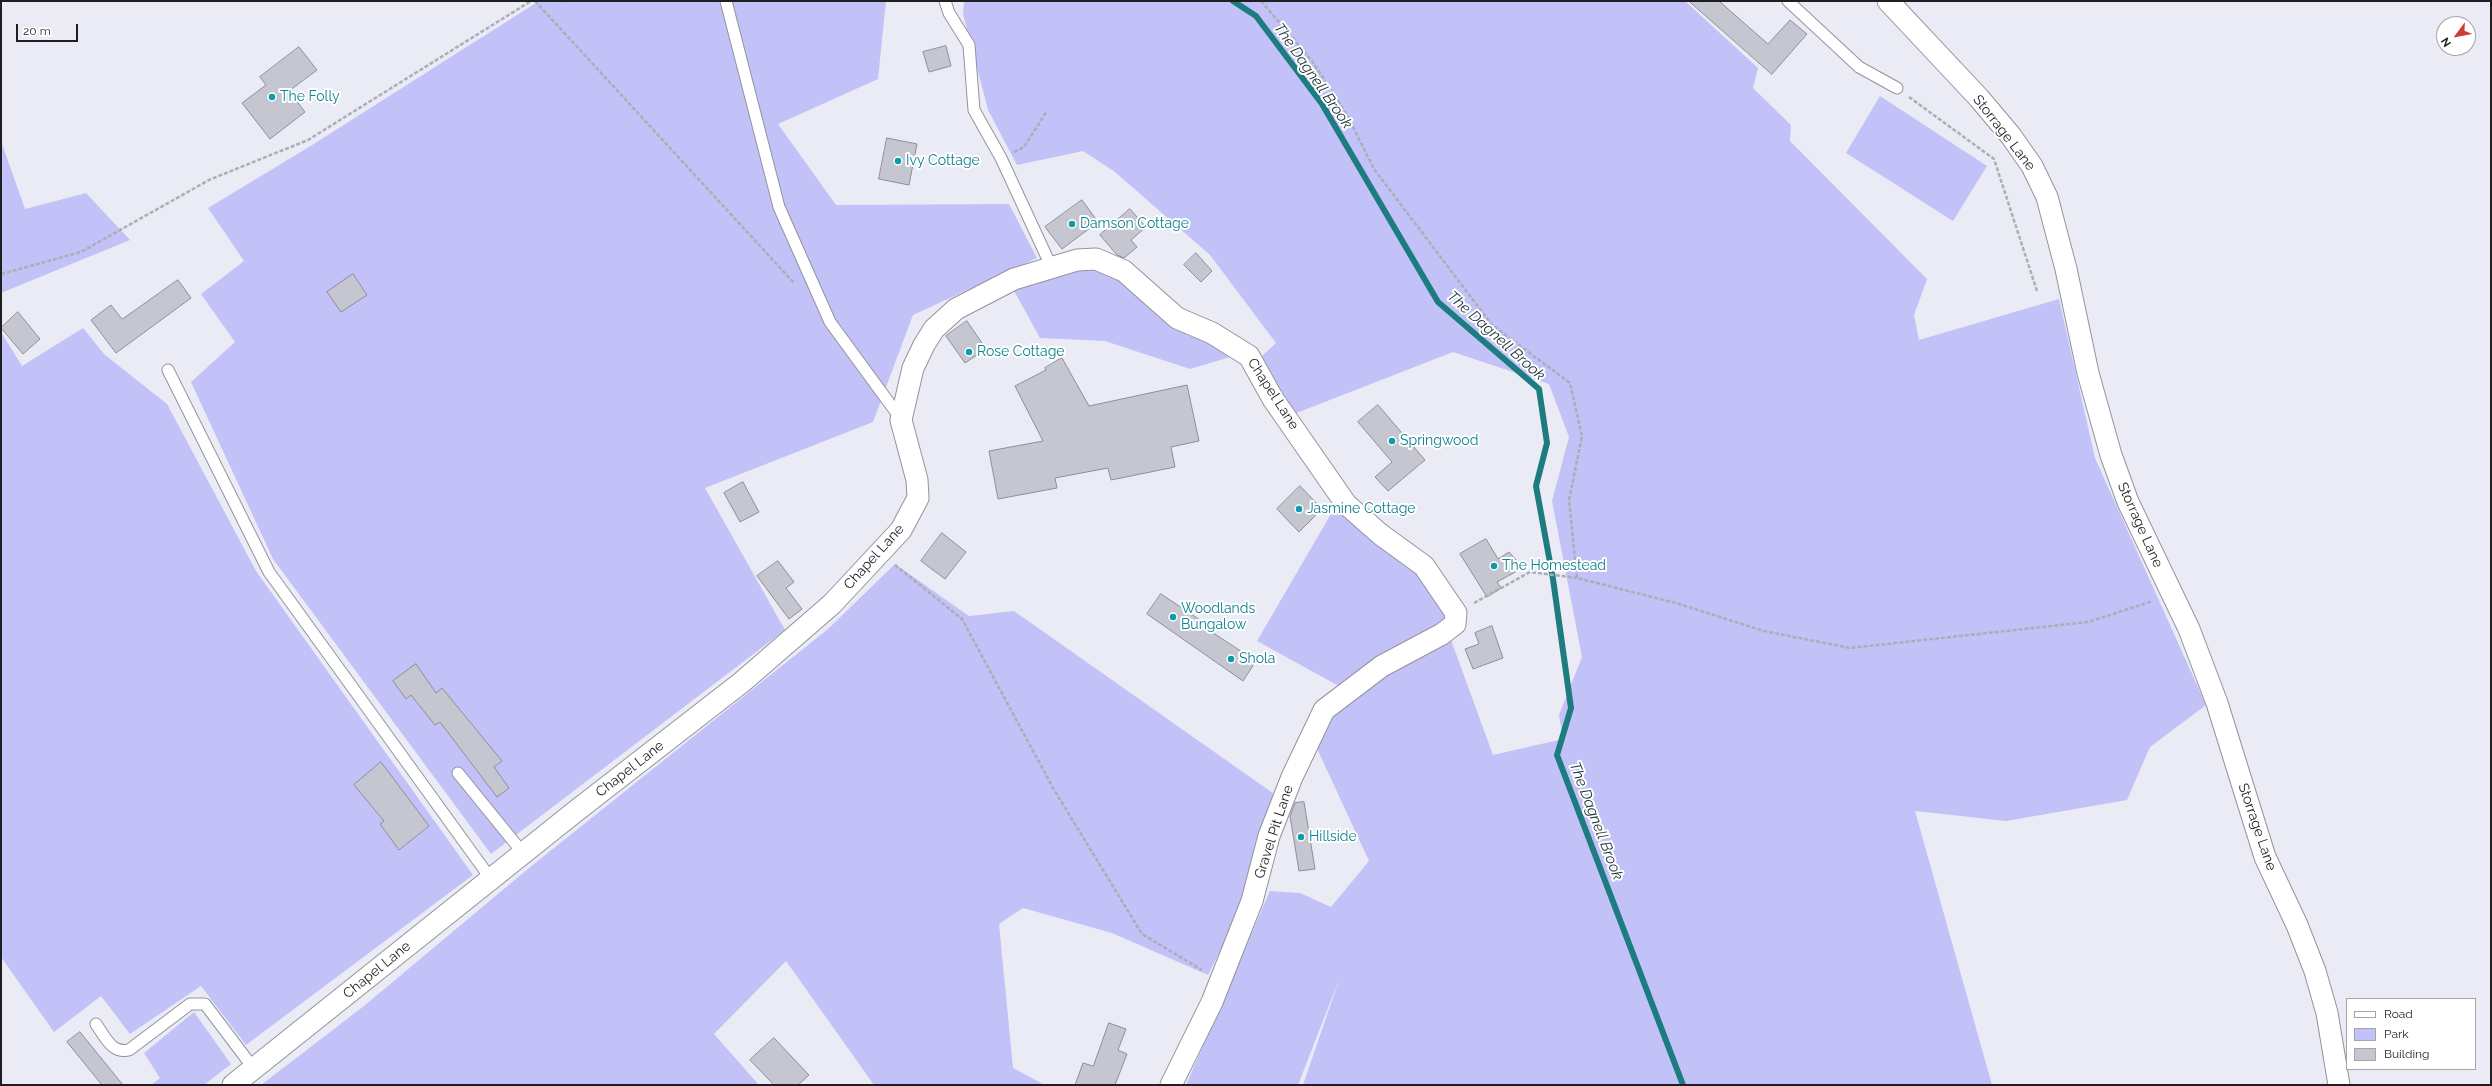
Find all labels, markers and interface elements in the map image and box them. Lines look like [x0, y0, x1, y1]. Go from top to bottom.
scale bar [18, 16, 80, 42]
north arrow [2436, 16, 2476, 56]
water label: The Dagnell Brook [1270, 20, 1356, 132]
text: 20 m [23, 24, 51, 38]
text: N [2439, 35, 2454, 49]
place label: The Folly [280, 89, 340, 105]
marker: The Folly [267, 92, 277, 102]
street label: Storrage Lane [1969, 92, 2039, 174]
place label: Ivy Cottage [906, 153, 980, 169]
marker: Ivy Cottage [893, 156, 903, 166]
place label: Damson Cottage [1080, 216, 1189, 232]
marker: Damson Cottage [1067, 219, 1077, 229]
water label: The Dagnell Brook [1444, 288, 1548, 384]
place label: Rose Cottage [977, 344, 1064, 360]
marker: Rose Cottage [964, 347, 974, 357]
street label: Chapel Lane [1244, 355, 1302, 433]
place label: Springwood [1400, 433, 1478, 449]
marker: Springwood [1387, 436, 1397, 446]
street label: Storrage Lane [2114, 480, 2166, 570]
place label: Jasmine Cottage [1307, 501, 1416, 517]
marker: Jasmine Cottage [1294, 504, 1304, 514]
street label: Chapel Lane [840, 521, 908, 593]
place label: The Homestead [1502, 558, 1606, 574]
marker: The Homestead [1489, 561, 1499, 571]
place label: Woodlands Bungalow [1181, 601, 1255, 634]
marker: Woodlands Bungalow [1168, 612, 1178, 622]
place label: Shola [1239, 651, 1275, 667]
marker: Shola [1226, 654, 1236, 664]
street label: Chapel Lane [593, 737, 667, 801]
water label: The Dagnell Brook [1565, 759, 1627, 883]
street label: Storrage Lane [2234, 781, 2280, 873]
street label: Gravel Pit Lane [1251, 783, 1297, 881]
place label: Hillside [1309, 829, 1357, 845]
marker: Hillside [1296, 832, 1306, 842]
street label: Chapel Lane [340, 938, 414, 1002]
legend [2346, 998, 2476, 1070]
text: Road [2384, 1007, 2413, 1021]
text: Park [2384, 1027, 2409, 1041]
text: Building [2384, 1047, 2430, 1061]

